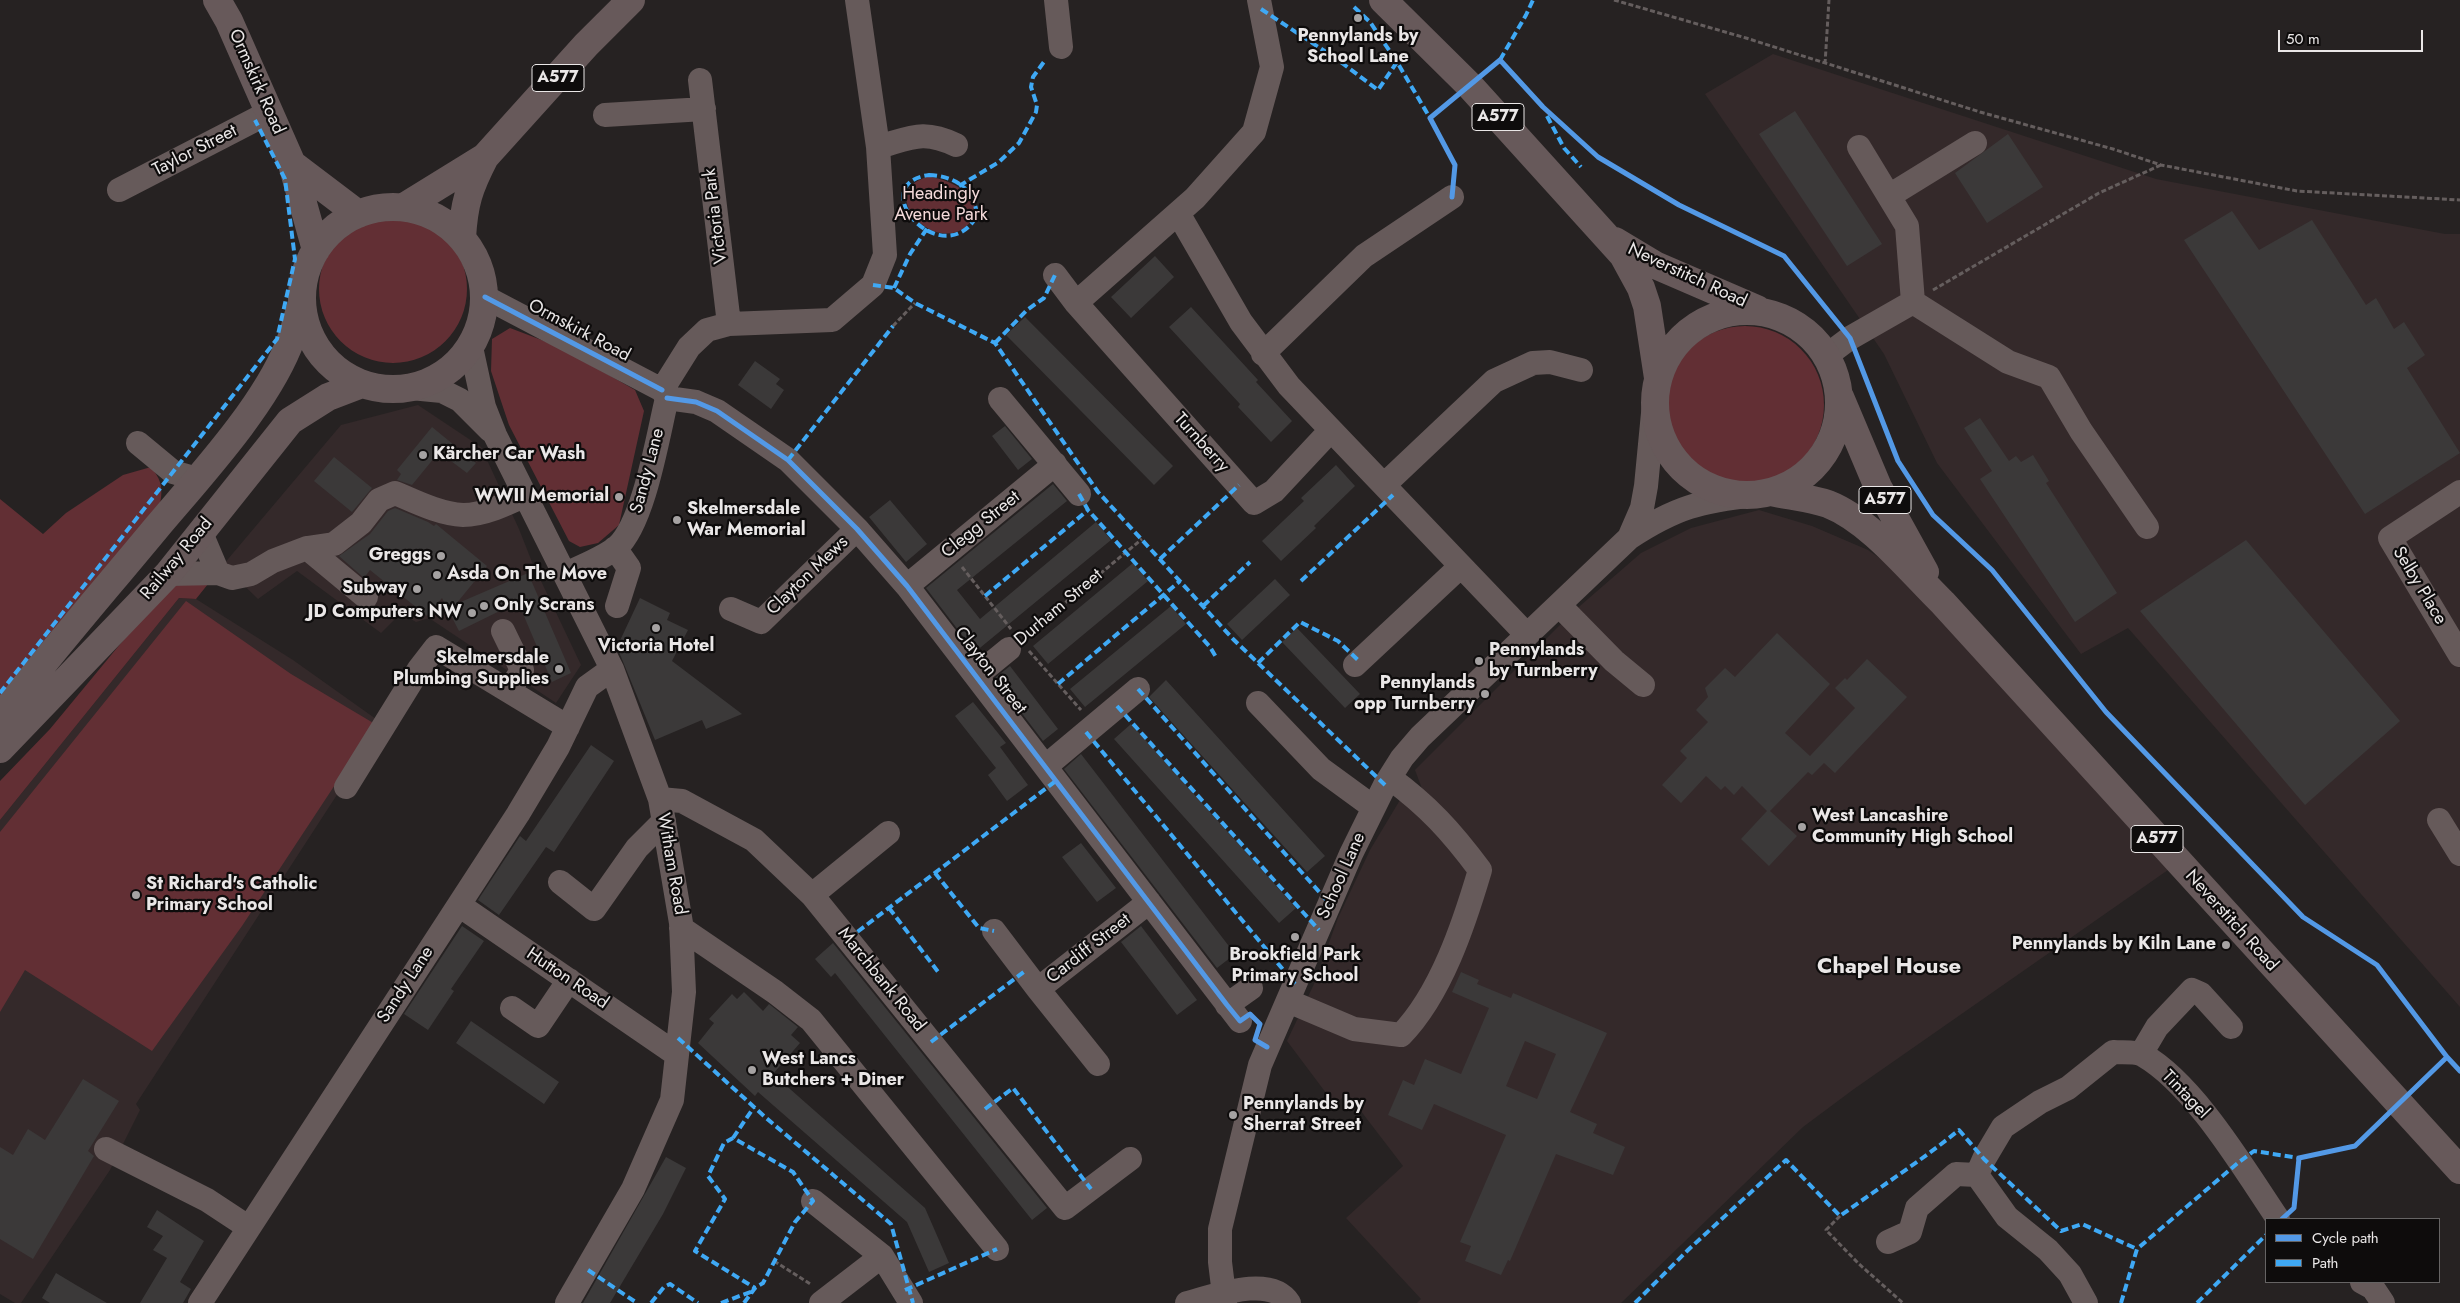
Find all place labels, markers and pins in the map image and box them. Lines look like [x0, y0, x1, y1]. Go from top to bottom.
marker: Pennylands by School Lane [1352, 12, 1364, 24]
place label: Pennylands by School Lane [1298, 26, 1418, 68]
place label: Kärcher Car Wash [433, 444, 585, 466]
marker: Kärcher Car Wash [417, 449, 429, 461]
place label: WWII Memorial [475, 486, 609, 508]
marker: WWII Memorial [613, 491, 625, 503]
place label: Skelmersdale War Memorial [687, 499, 806, 542]
marker: Skelmersdale War Memorial [671, 514, 683, 526]
place label: Greggs [369, 545, 431, 567]
marker: Greggs [435, 550, 447, 562]
place label: Asda On The Move [447, 564, 607, 586]
marker: Asda On The Move [431, 569, 443, 581]
place label: Subway [342, 578, 407, 600]
marker: Subway [411, 583, 423, 595]
place label: Only Scrans [494, 595, 595, 617]
marker: Only Scrans [478, 600, 490, 612]
place label: JD Computers NW [308, 602, 462, 624]
marker: JD Computers NW [466, 607, 478, 619]
marker: Victoria Hotel [650, 622, 662, 634]
place label: Victoria Hotel [598, 636, 714, 658]
place label: Pennylands by Turnberry [1489, 640, 1598, 682]
place label: Skelmersdale Plumbing Supplies [393, 648, 549, 691]
marker: Pennylands by Turnberry [1473, 655, 1485, 667]
marker: Skelmersdale Plumbing Supplies [553, 663, 565, 675]
place label: Pennylands opp Turnberry [1354, 673, 1475, 716]
marker: Pennylands opp Turnberry [1479, 688, 1491, 700]
place label: West Lancashire Community High School [1812, 806, 2013, 849]
marker: West Lancashire Community High School [1796, 821, 1808, 833]
place label: St Richard's Catholic Primary School [146, 874, 317, 916]
marker: St Richard's Catholic Primary School [130, 889, 142, 901]
marker: Brookfield Park Primary School [1289, 931, 1301, 943]
place label: Pennylands by Kiln Lane [2012, 934, 2216, 956]
marker: Pennylands by Kiln Lane [2220, 939, 2232, 951]
place label: Brookfield Park Primary School [1229, 945, 1361, 988]
place label: West Lancs Butchers + Diner [762, 1049, 904, 1092]
marker: West Lancs Butchers + Diner [746, 1064, 758, 1076]
place label: Pennylands by Sherrat Street [1243, 1094, 1364, 1136]
marker: Pennylands by Sherrat Street [1227, 1109, 1239, 1121]

